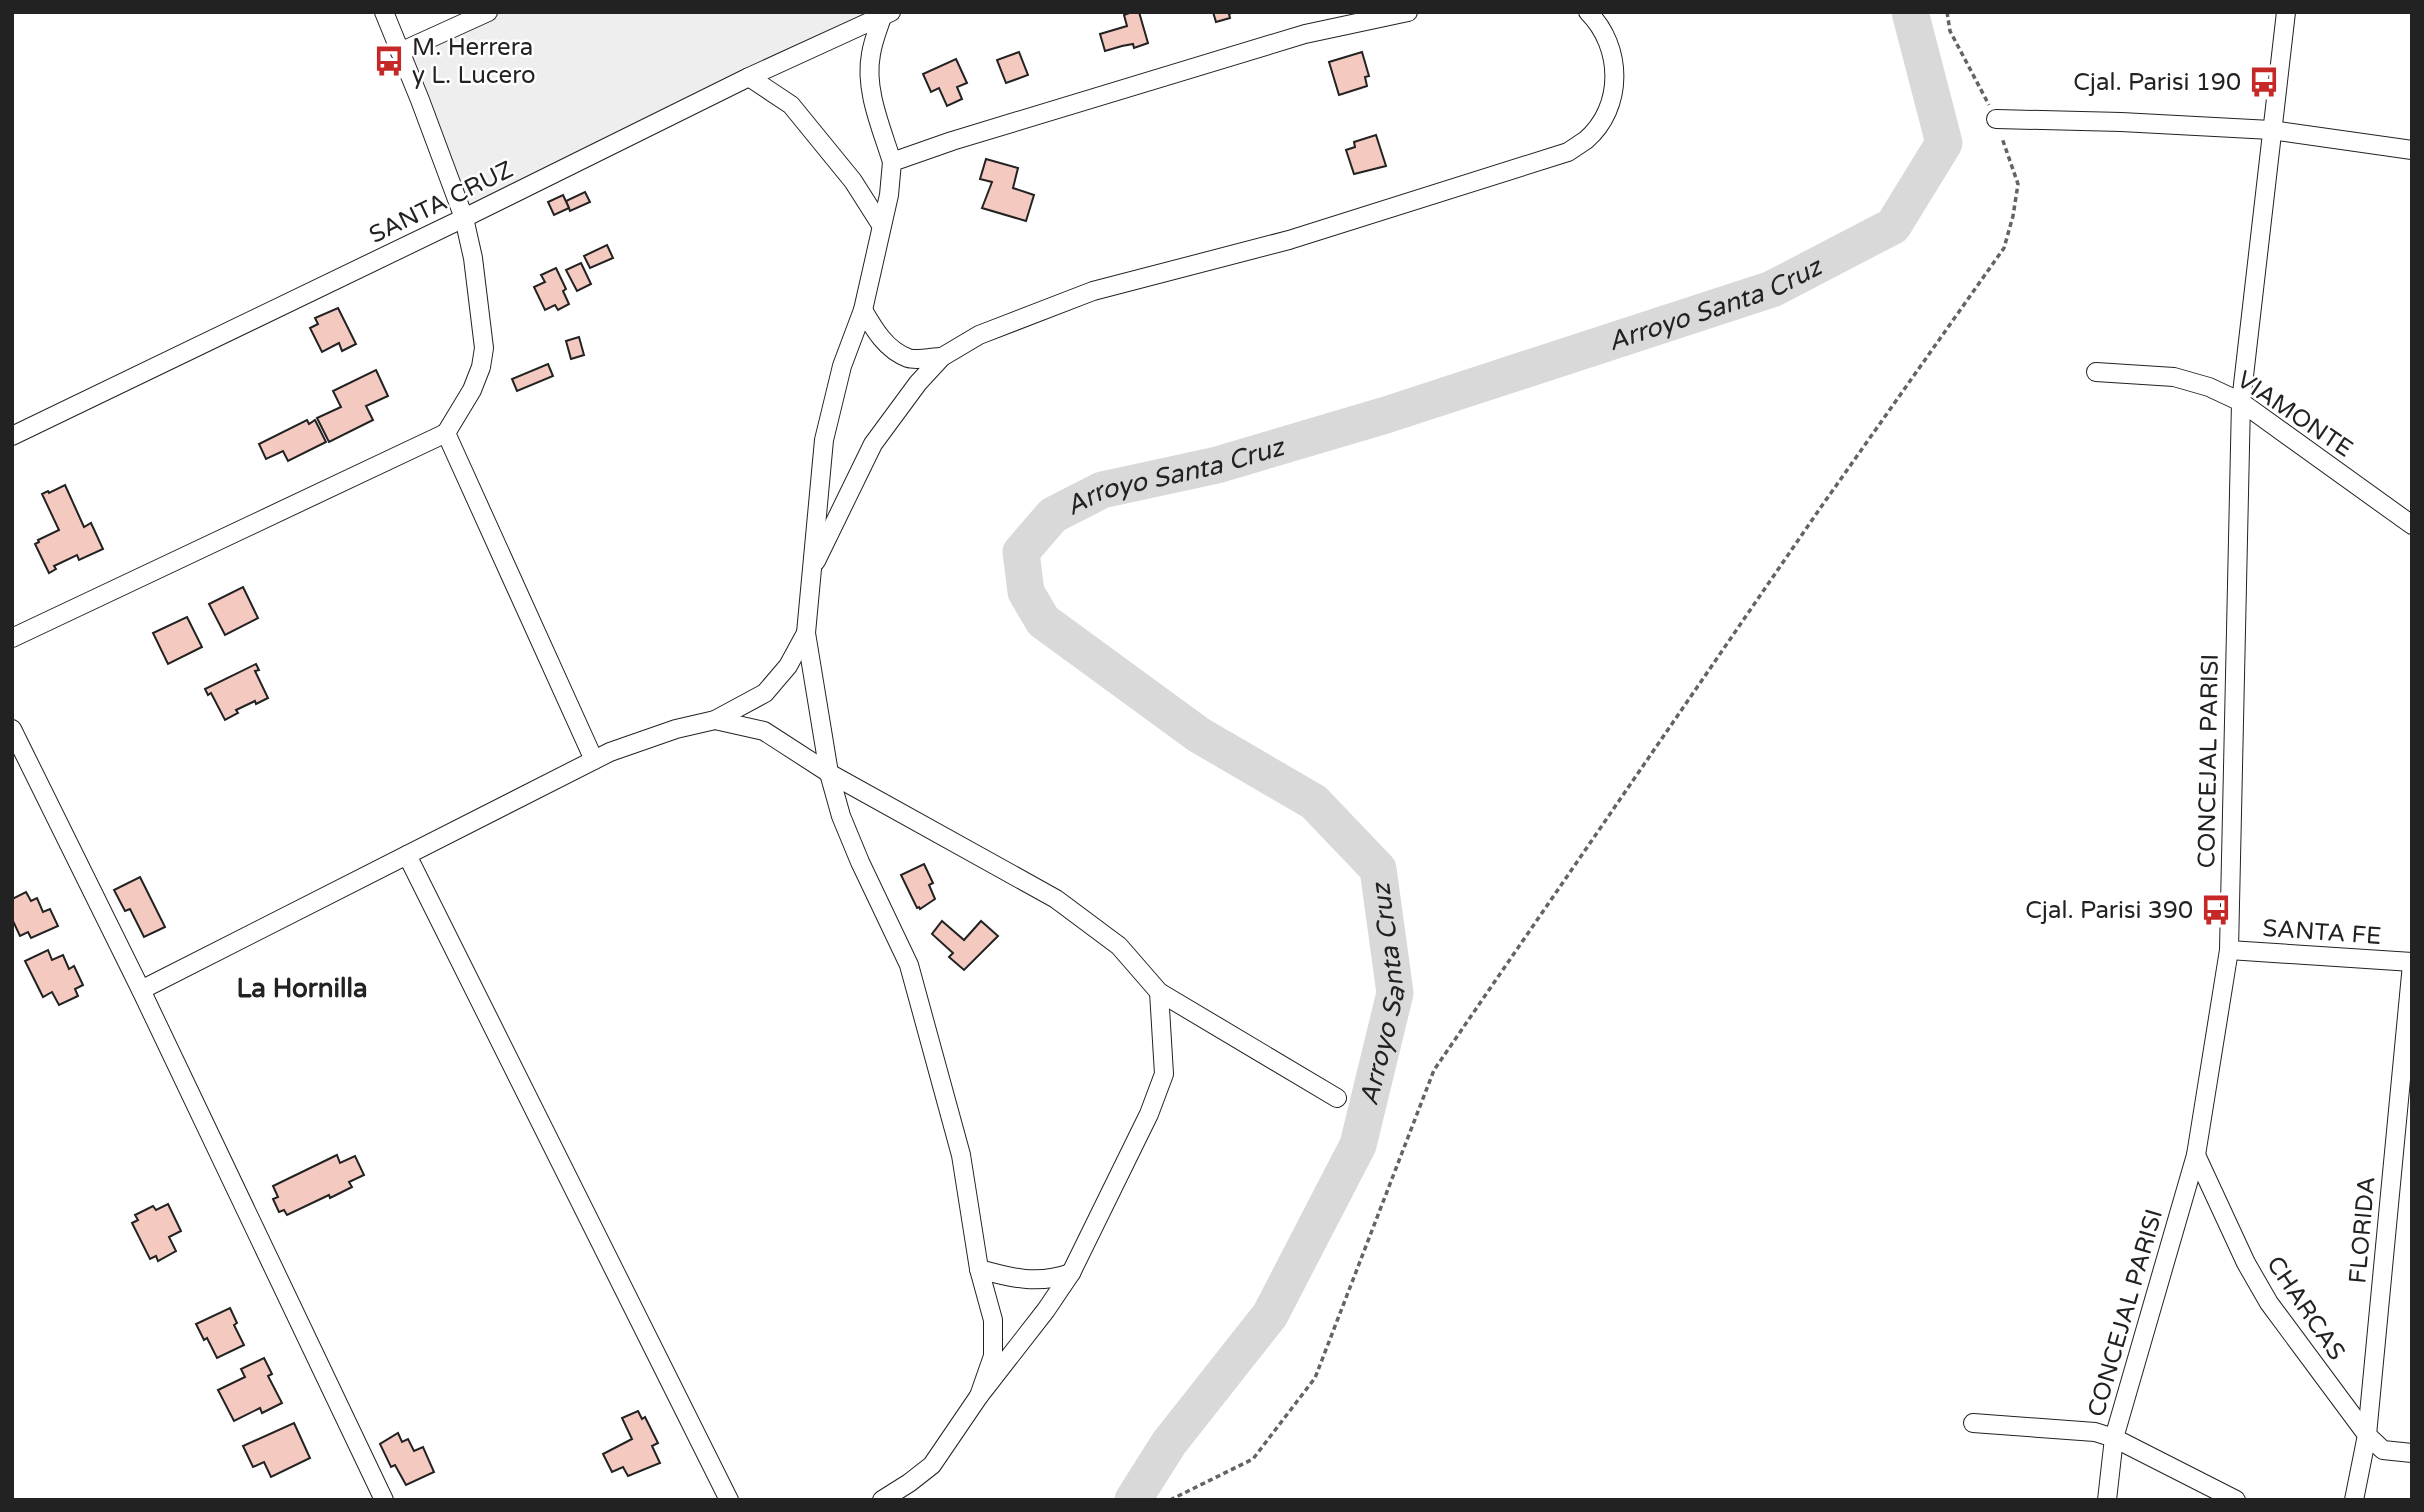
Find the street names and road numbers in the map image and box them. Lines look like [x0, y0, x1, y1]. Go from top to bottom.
street label: SANTA CRUZ [365, 155, 518, 250]
street label: VIAMONTE [2231, 365, 2358, 464]
street label: CONCEJAL PARISI [2192, 653, 2225, 869]
street label: SANTA FE [2262, 914, 2382, 951]
street label: FLORIDA [2343, 1175, 2382, 1285]
street label: CONCEJAL PARISI [2082, 1206, 2169, 1420]
street label: CHARCAS [2260, 1251, 2351, 1366]

